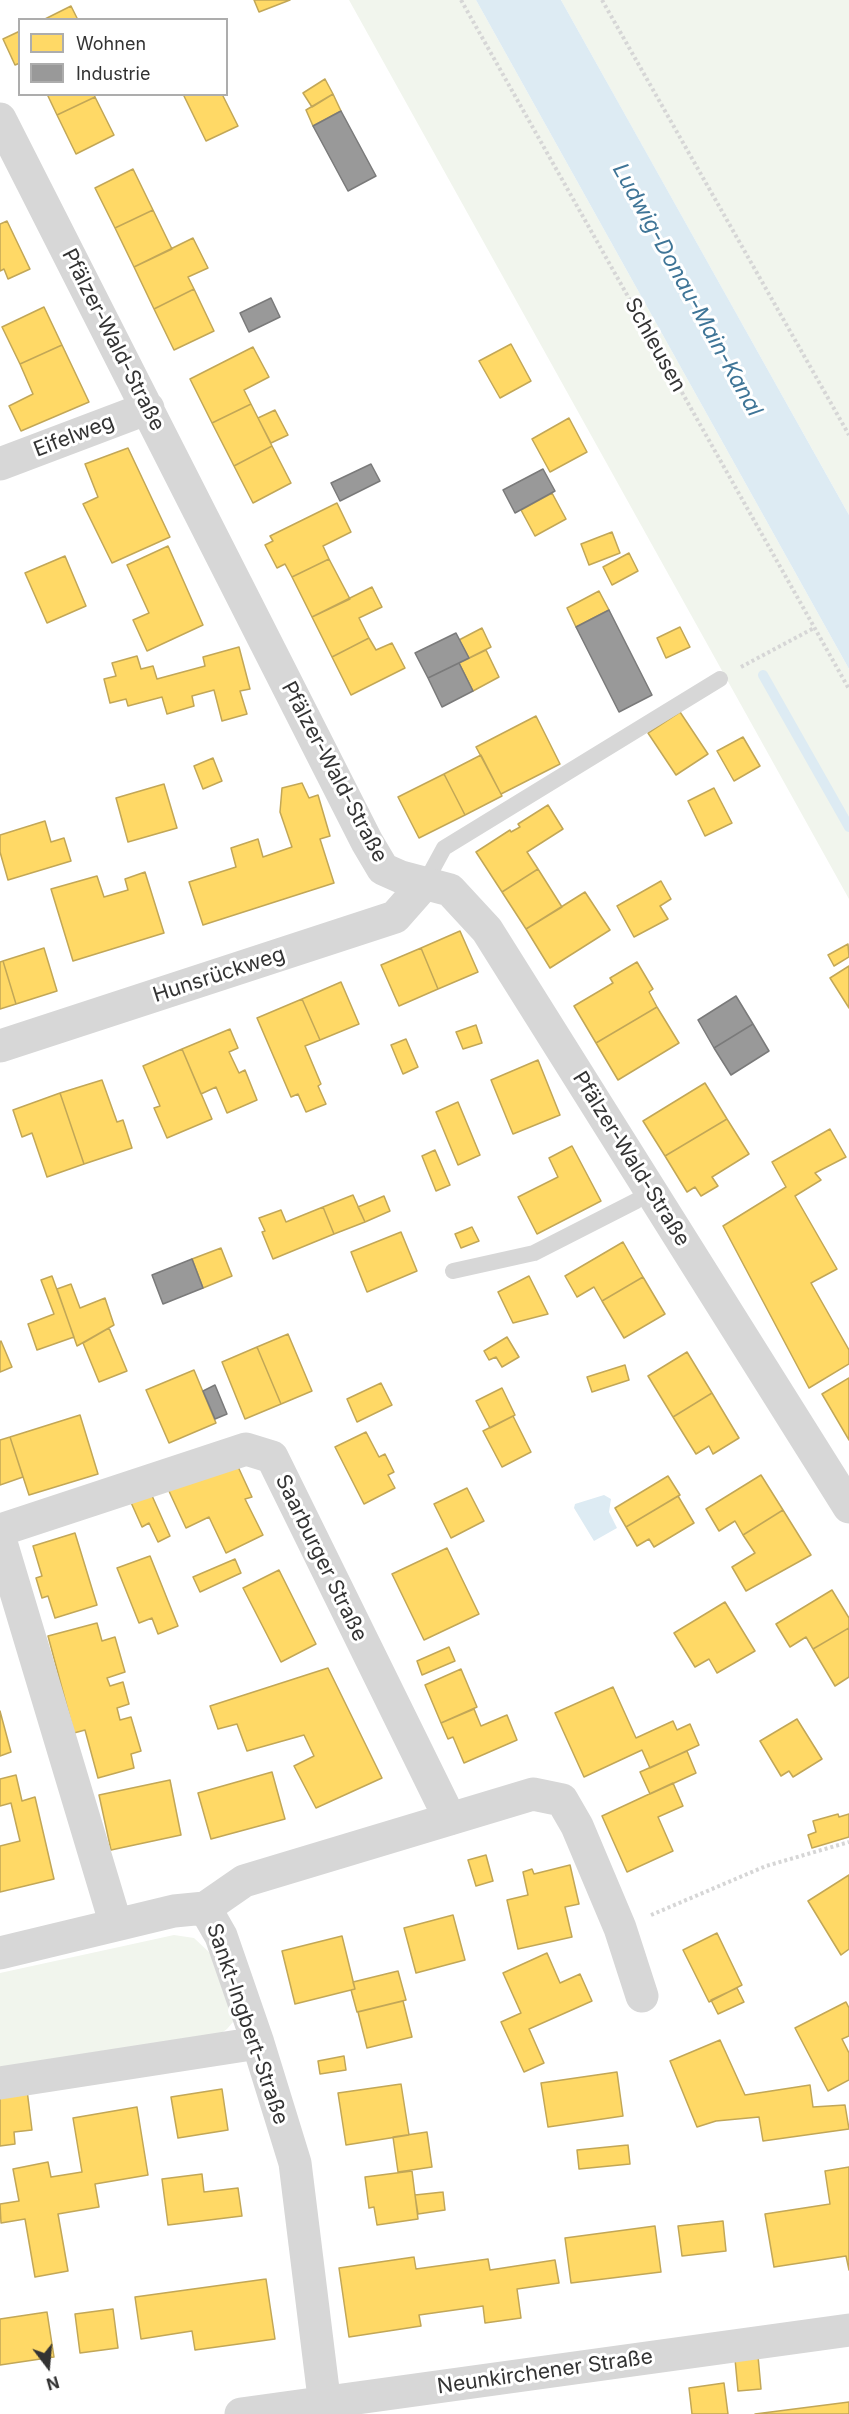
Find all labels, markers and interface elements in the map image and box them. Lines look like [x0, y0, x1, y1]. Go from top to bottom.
legend [18, 18, 228, 96]
text: Wohnen [76, 33, 146, 54]
text: Industrie [76, 63, 150, 84]
water label: Ludwig-Donau-Main-Kanal [606, 159, 768, 421]
street label: Pfälzer-Wald-Straße [56, 245, 170, 435]
street label: Schleusen [619, 294, 691, 396]
street label: Eifelweg [30, 409, 118, 463]
street label: Pfälzer-Wald-Straße [276, 677, 392, 867]
street label: Hunsrückweg [150, 942, 288, 1008]
street label: Pfälzer-Wald-Straße [567, 1067, 695, 1251]
street label: Saarburger Straße [270, 1471, 372, 1645]
street label: Sankt-Ingbert-Straße [201, 1920, 293, 2128]
north arrow [18, 2336, 78, 2396]
street label: Neunkirchener Straße [436, 2344, 654, 2400]
text: N [44, 2372, 62, 2395]

